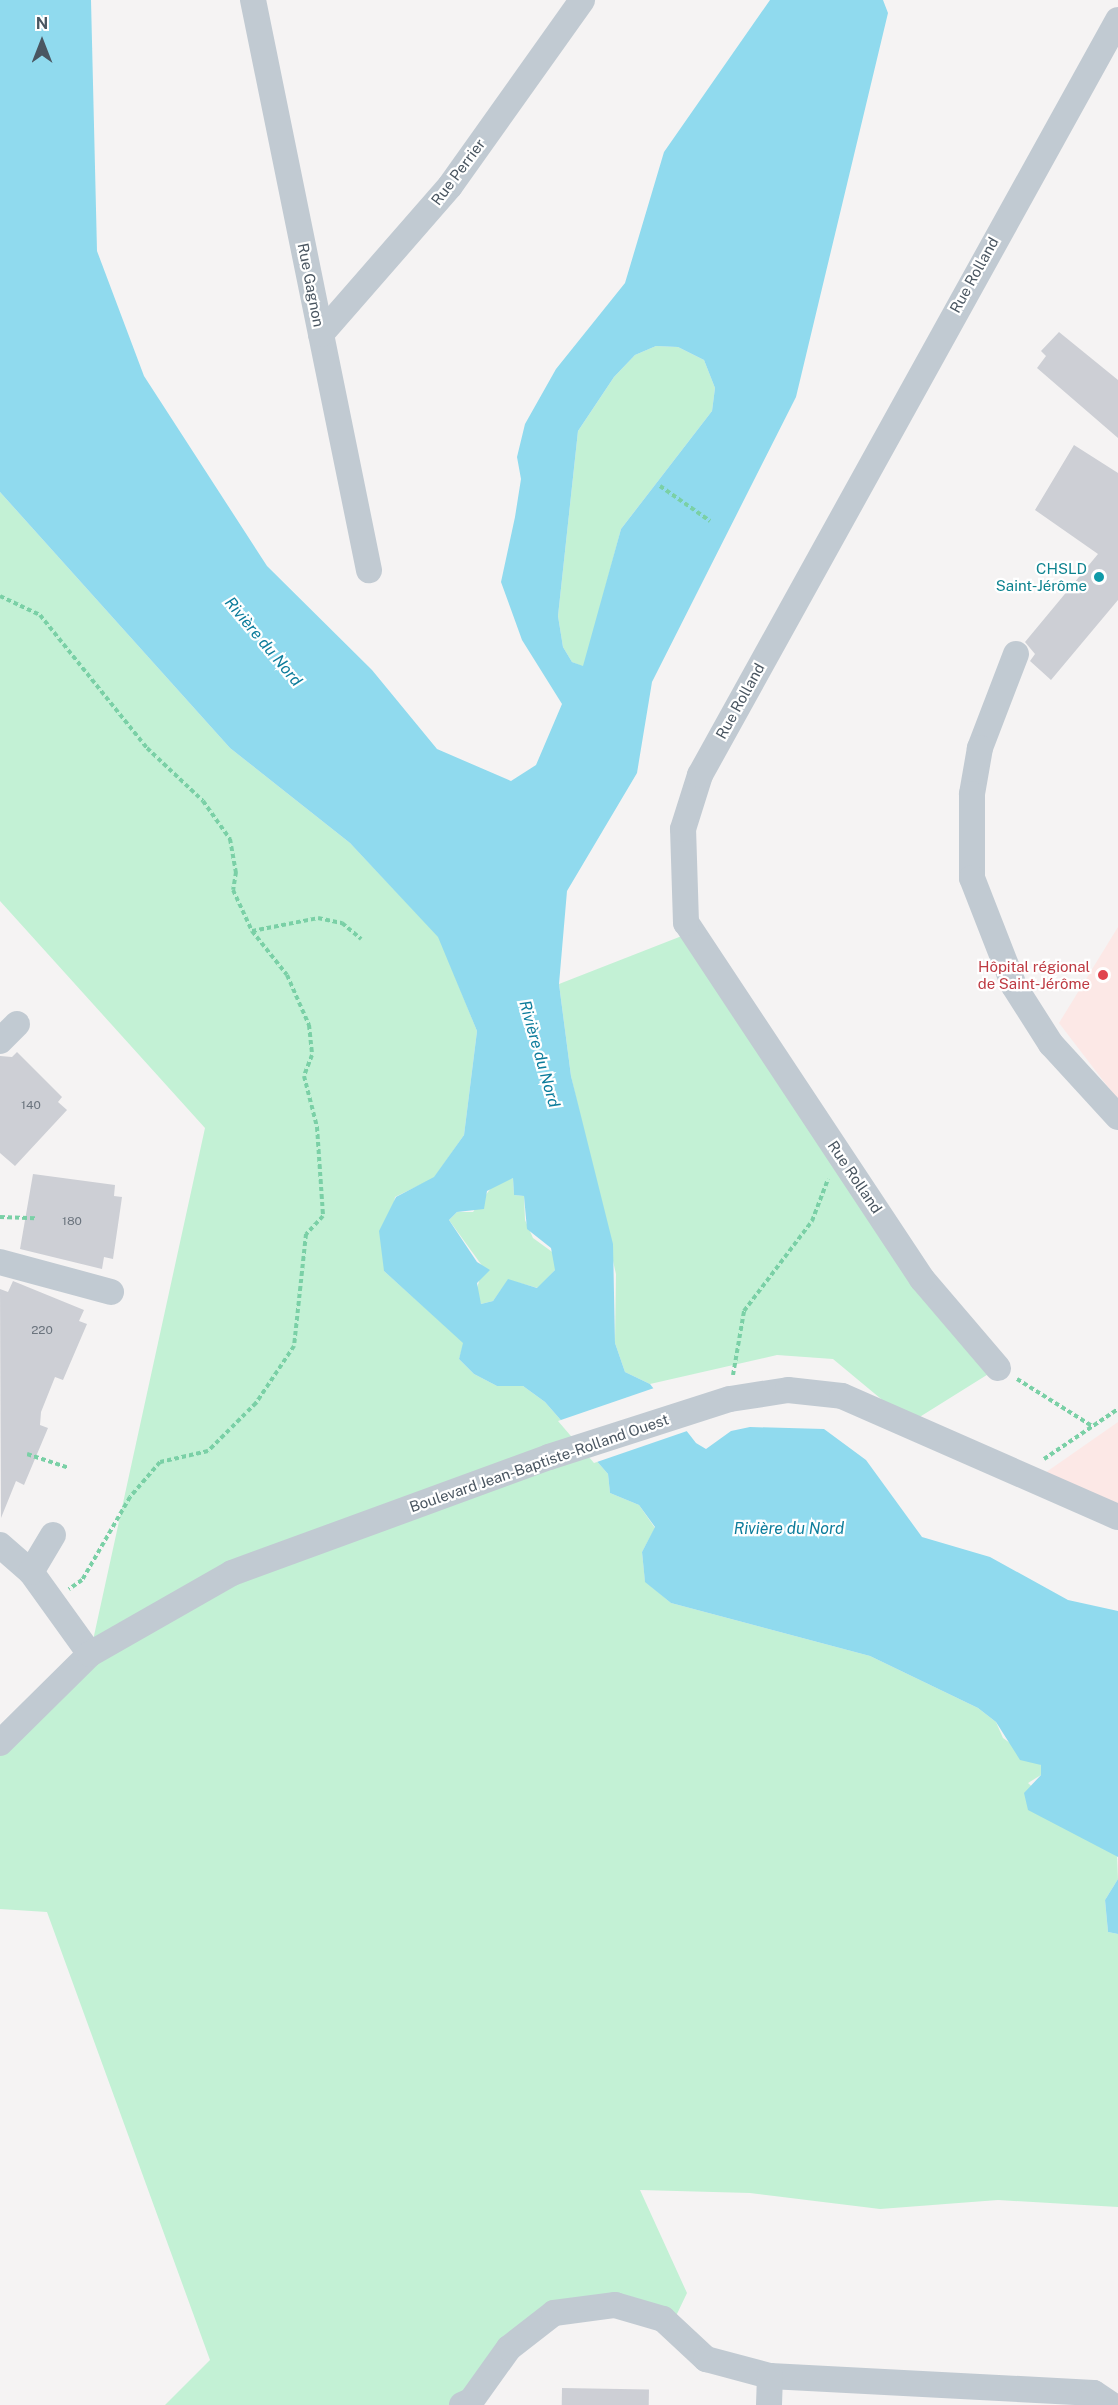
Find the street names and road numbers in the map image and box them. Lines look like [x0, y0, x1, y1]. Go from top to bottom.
street label: Rue Perrier [427, 135, 489, 209]
street label: Rue Rolland [946, 234, 1002, 316]
street label: Rue Gagnon [294, 241, 328, 329]
street label: Rue Rolland [712, 660, 768, 742]
street label: Rue Rolland [824, 1137, 886, 1217]
street label: Boulevard Jean-Baptiste-Rolland Ouest [407, 1410, 671, 1516]

